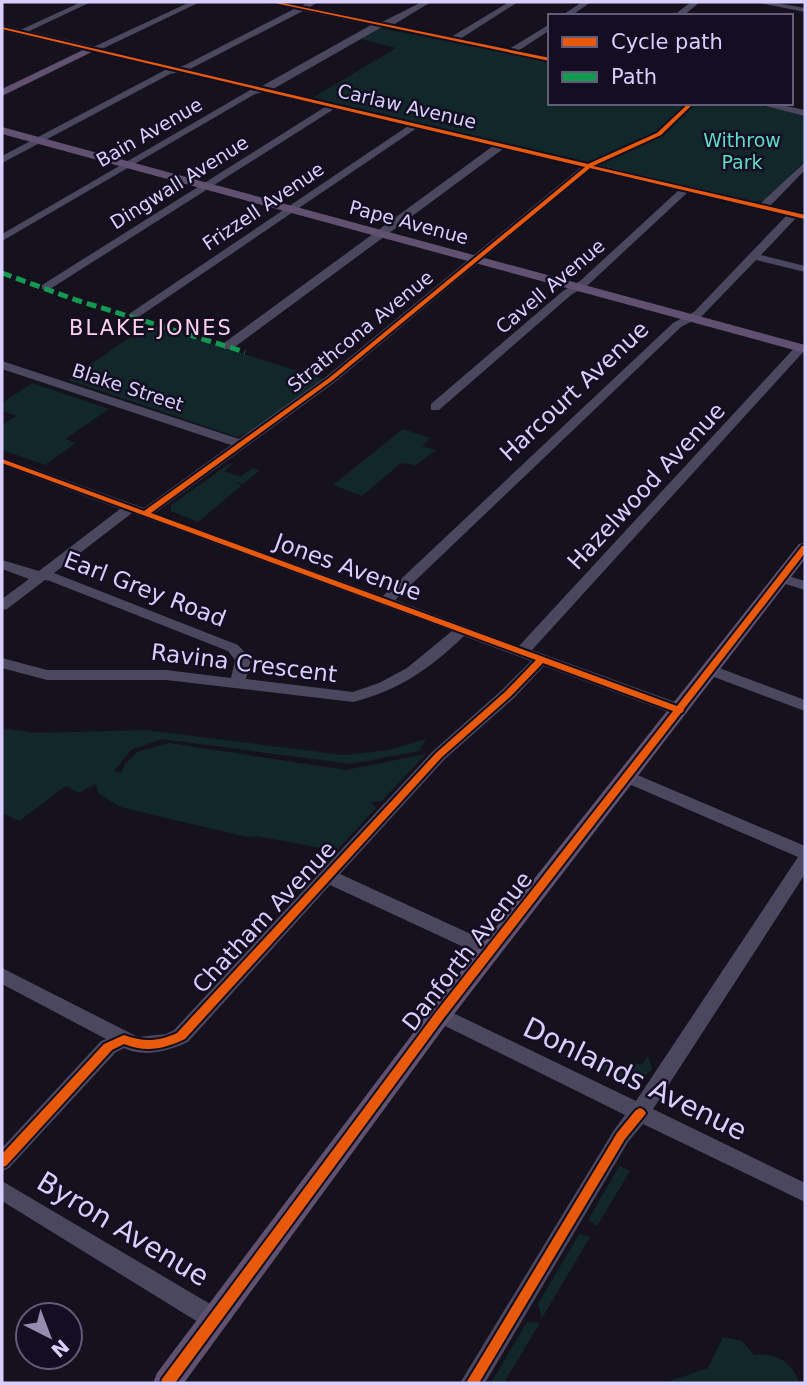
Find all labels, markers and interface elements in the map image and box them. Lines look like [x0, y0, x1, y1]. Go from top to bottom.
legend [548, 14, 793, 105]
text: Cycle path [611, 30, 723, 54]
text: Path [611, 65, 657, 89]
street label: Carlaw Avenue [335, 79, 479, 133]
street label: Bain Avenue [92, 93, 206, 171]
park label: Withrow Park [703, 129, 781, 173]
street label: Dingwall Avenue [106, 131, 252, 233]
street label: Frizzell Avenue [198, 157, 328, 255]
street label: Pape Avenue [347, 196, 471, 248]
street label: Cavell Avenue [491, 234, 609, 338]
street label: Strathcona Avenue [283, 266, 437, 396]
district label: BLAKE-JONES [69, 316, 233, 340]
street label: Harcourt Avenue [495, 316, 653, 466]
street label: Blake Street [70, 359, 186, 415]
street label: Hazelwood Avenue [562, 397, 730, 575]
street label: Jones Avenue [269, 528, 425, 606]
street label: Earl Grey Road [60, 546, 230, 632]
street label: Ravina Crescent [150, 639, 338, 687]
street label: Chatham Avenue [187, 836, 341, 998]
street label: Danforth Avenue [397, 866, 537, 1036]
street label: Donlands Avenue [518, 1011, 752, 1147]
street label: Byron Avenue [31, 1165, 215, 1293]
north arrow [14, 1301, 84, 1371]
text: N [47, 1335, 74, 1362]

